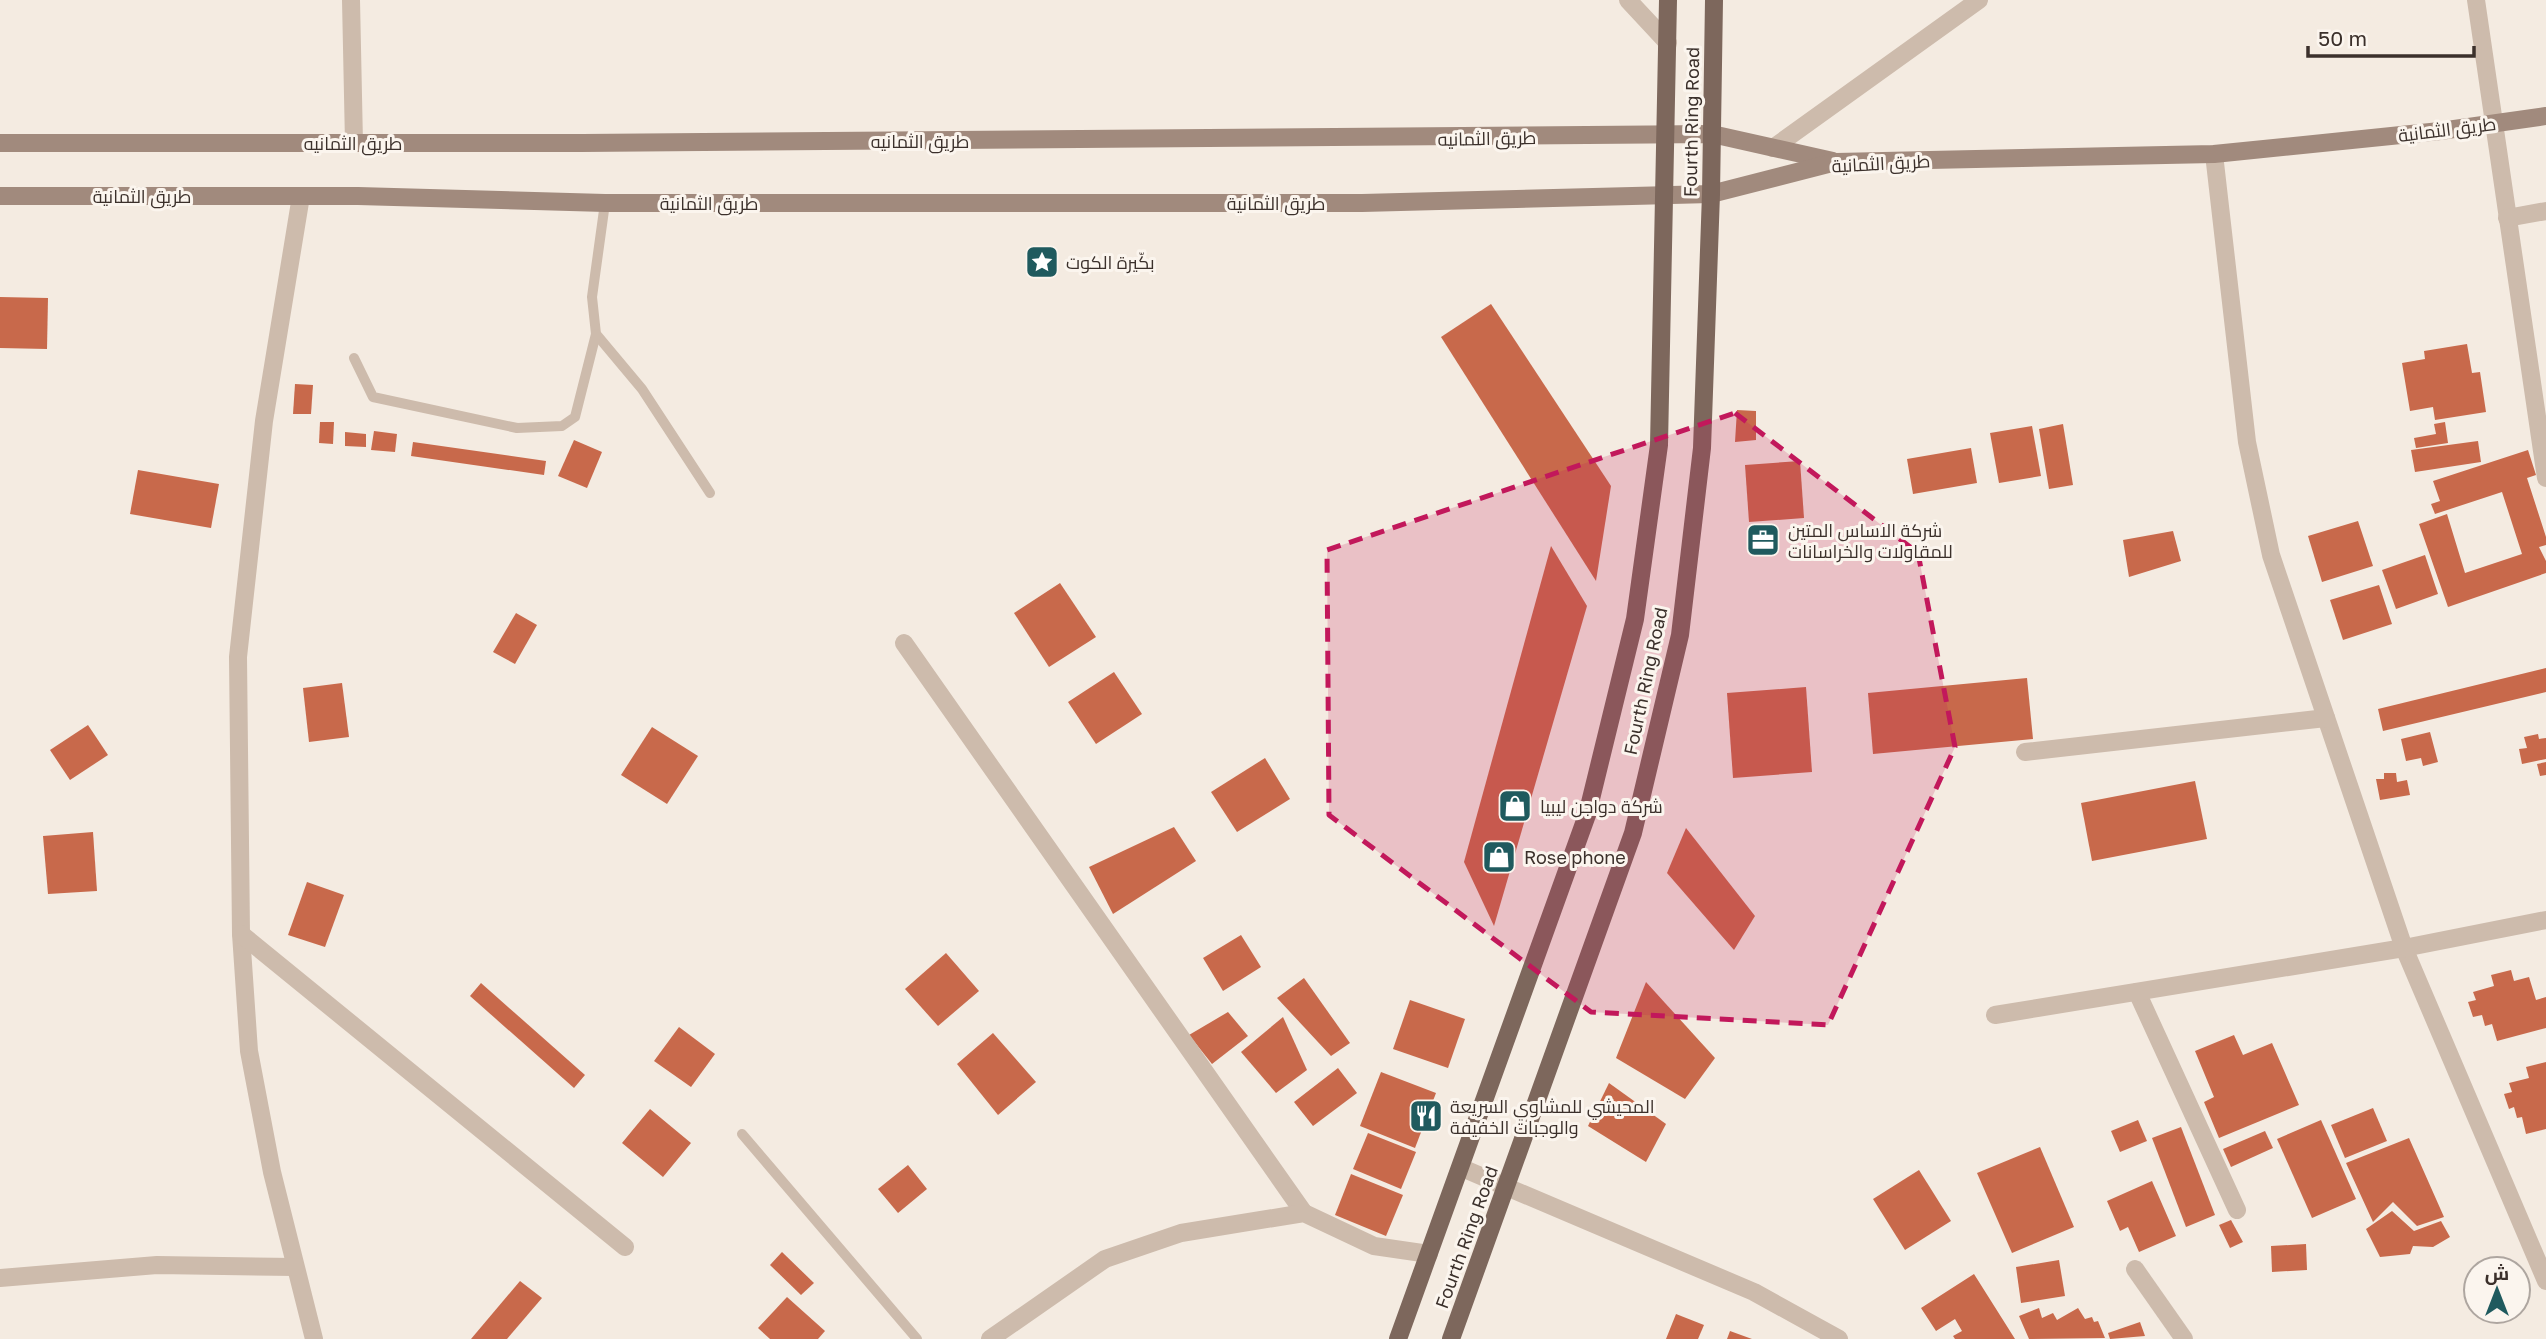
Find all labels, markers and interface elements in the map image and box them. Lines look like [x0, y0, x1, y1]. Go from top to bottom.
scale bar [2308, 14, 2474, 58]
text: 50 m [2318, 25, 2367, 51]
street label: Fourth Ring Road [1679, 47, 1703, 197]
street label: طريق الثمانية [2397, 112, 2498, 148]
street label: طريق الثمانيه [1437, 126, 1537, 152]
street label: طريق الثمانيه [871, 130, 969, 154]
street label: طريق الثمانيه [304, 132, 402, 156]
street label: طريق الثمانية [1831, 149, 1931, 179]
street label: طريق الثمانية [93, 185, 191, 209]
street label: طريق الثمانية [660, 192, 758, 216]
street label: طريق الثمانية [1227, 192, 1325, 216]
place icon: بكّيرة الكوت [1023, 243, 1061, 281]
place label: بكّيرة الكوت [1066, 251, 1155, 274]
place label: شركة الاساس المتين للمقاولات والخراسانات [1788, 519, 1953, 563]
office icon: شركة الاساس المتين للمقاولات والخراسانات [1744, 521, 1782, 559]
street label: Fourth Ring Road [1619, 605, 1671, 757]
shop icon: شركة دواجن ليبيا [1496, 787, 1534, 825]
place label: شركة دواجن ليبيا [1540, 795, 1663, 818]
shop icon: Rose phone [1480, 838, 1518, 876]
place label: Rose phone [1524, 846, 1626, 868]
place label: المحيشي للمشاوي السريعة والوجبات الخفيفة [1450, 1095, 1655, 1139]
restaurant icon: المحيشي للمشاوي السريعة والوجبات الخفيفة [1407, 1097, 1445, 1135]
street label: Fourth Ring Road [1430, 1163, 1502, 1311]
north arrow [2462, 1255, 2532, 1325]
text: ش [2485, 1261, 2509, 1285]

